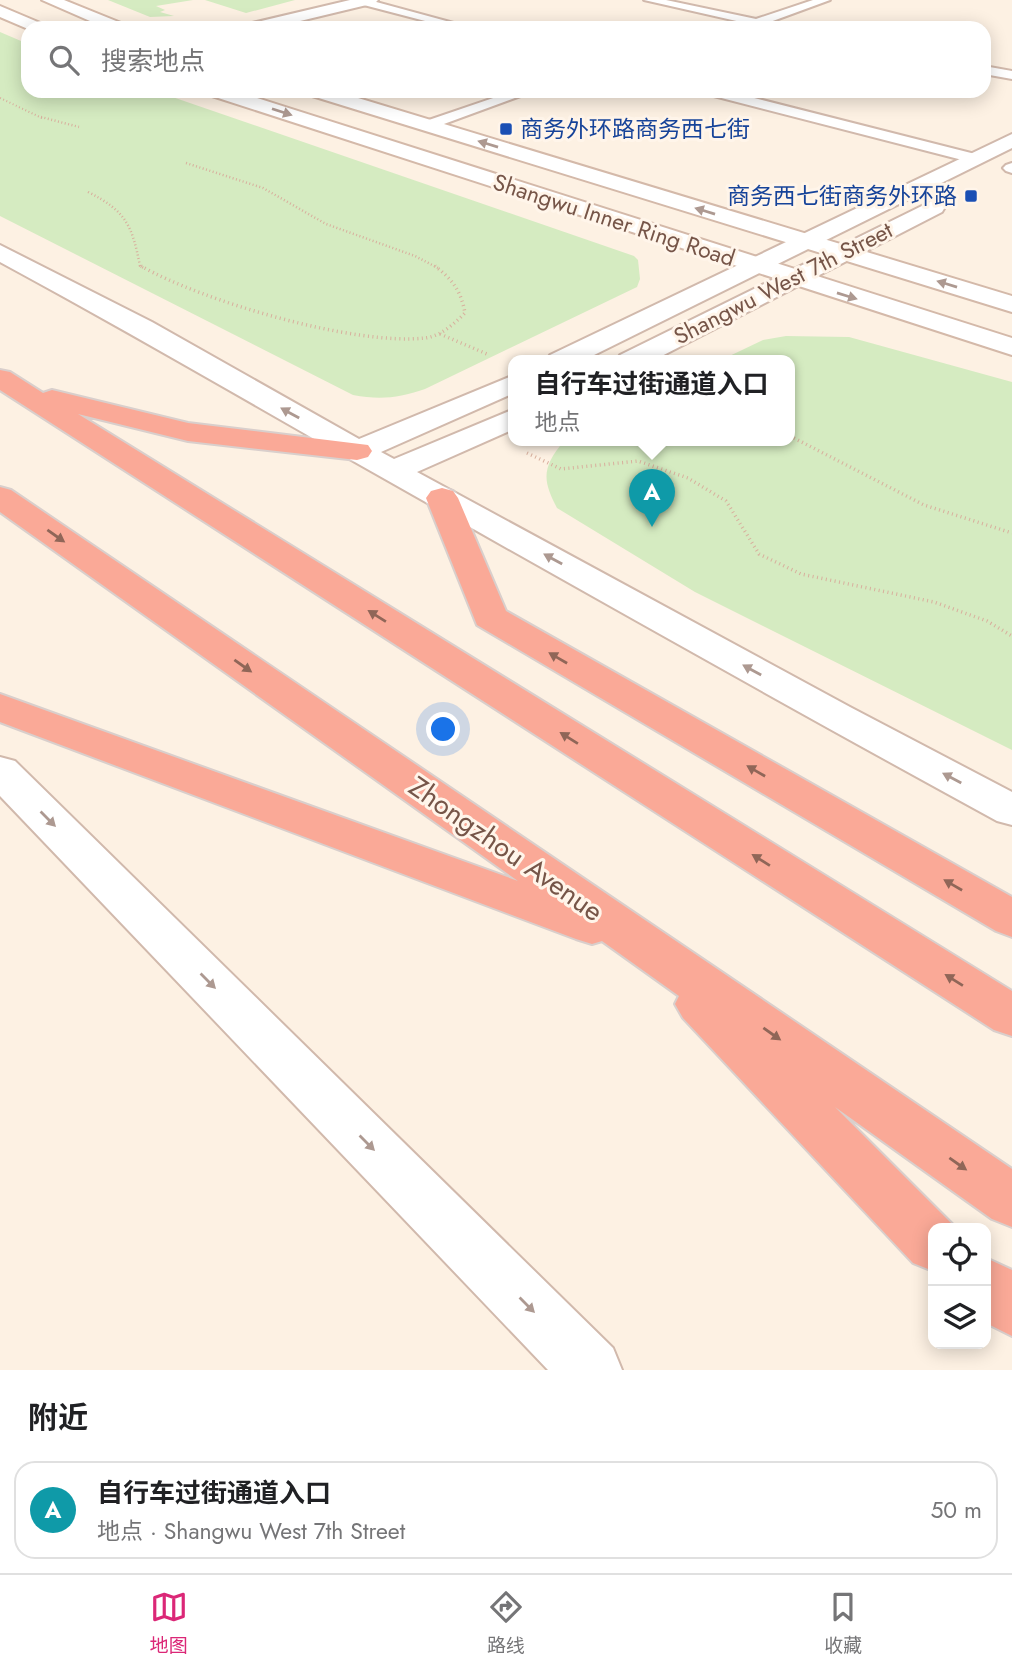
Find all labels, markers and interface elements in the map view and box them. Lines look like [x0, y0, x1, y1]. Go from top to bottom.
search box [21, 21, 991, 98]
icon: search [45, 41, 83, 79]
text: 搜索地点 [101, 42, 205, 80]
one-way arrow [271, 107, 292, 117]
place label: 商务外环路商务西七街 [520, 112, 750, 146]
marker: 商务外环路商务西七街 [498, 121, 514, 137]
one-way arrow [477, 138, 498, 148]
street label: Shangwu Inner Ring Road [489, 165, 739, 275]
place label: 商务西七街商务外环路 [727, 179, 957, 213]
marker: 商务西七街商务外环路 [963, 188, 979, 204]
one-way arrow [695, 206, 716, 216]
street label: Shangwu West 7th Street [668, 213, 899, 353]
one-way arrow [936, 279, 957, 289]
one-way arrow [837, 291, 858, 301]
popup [508, 355, 795, 446]
text: 自行车过街通道入口 [534, 365, 769, 403]
text: 地点 [534, 405, 580, 439]
one-way arrow [280, 407, 299, 419]
pin: A [629, 469, 675, 527]
one-way arrow [47, 529, 65, 543]
one-way arrow [543, 553, 563, 565]
one-way arrow [367, 610, 386, 623]
one-way arrow [549, 651, 568, 664]
one-way arrow [234, 659, 252, 673]
one-way arrow [742, 664, 762, 676]
your location [426, 712, 460, 746]
one-way arrow [559, 731, 579, 744]
one-way arrow [746, 765, 765, 777]
street label: Zhongzhou Avenue [400, 767, 612, 931]
one-way arrow [942, 773, 962, 784]
one-way arrow [39, 811, 56, 827]
one-way arrow [752, 853, 771, 866]
one-way arrow [943, 878, 962, 891]
one-way arrow [199, 973, 216, 990]
one-way arrow [945, 974, 964, 987]
one-way arrow [763, 1027, 781, 1041]
one-way arrow [359, 1135, 376, 1152]
one-way arrow [949, 1157, 968, 1170]
map controls [928, 1223, 991, 1349]
button: locate [928, 1223, 991, 1286]
button: layers [928, 1286, 991, 1349]
one-way arrow [518, 1297, 535, 1313]
text: 附近 [28, 1396, 88, 1439]
text: 自行车过街通道入口 [97, 1474, 331, 1512]
text: A [45, 1493, 61, 1527]
text: 50 m [930, 1493, 982, 1527]
text: 地点 · Shangwu West 7th Street [97, 1514, 405, 1548]
tab: 地图 [150, 1588, 188, 1659]
tab: 路线 [487, 1588, 525, 1659]
tab: 收藏 [824, 1588, 862, 1659]

